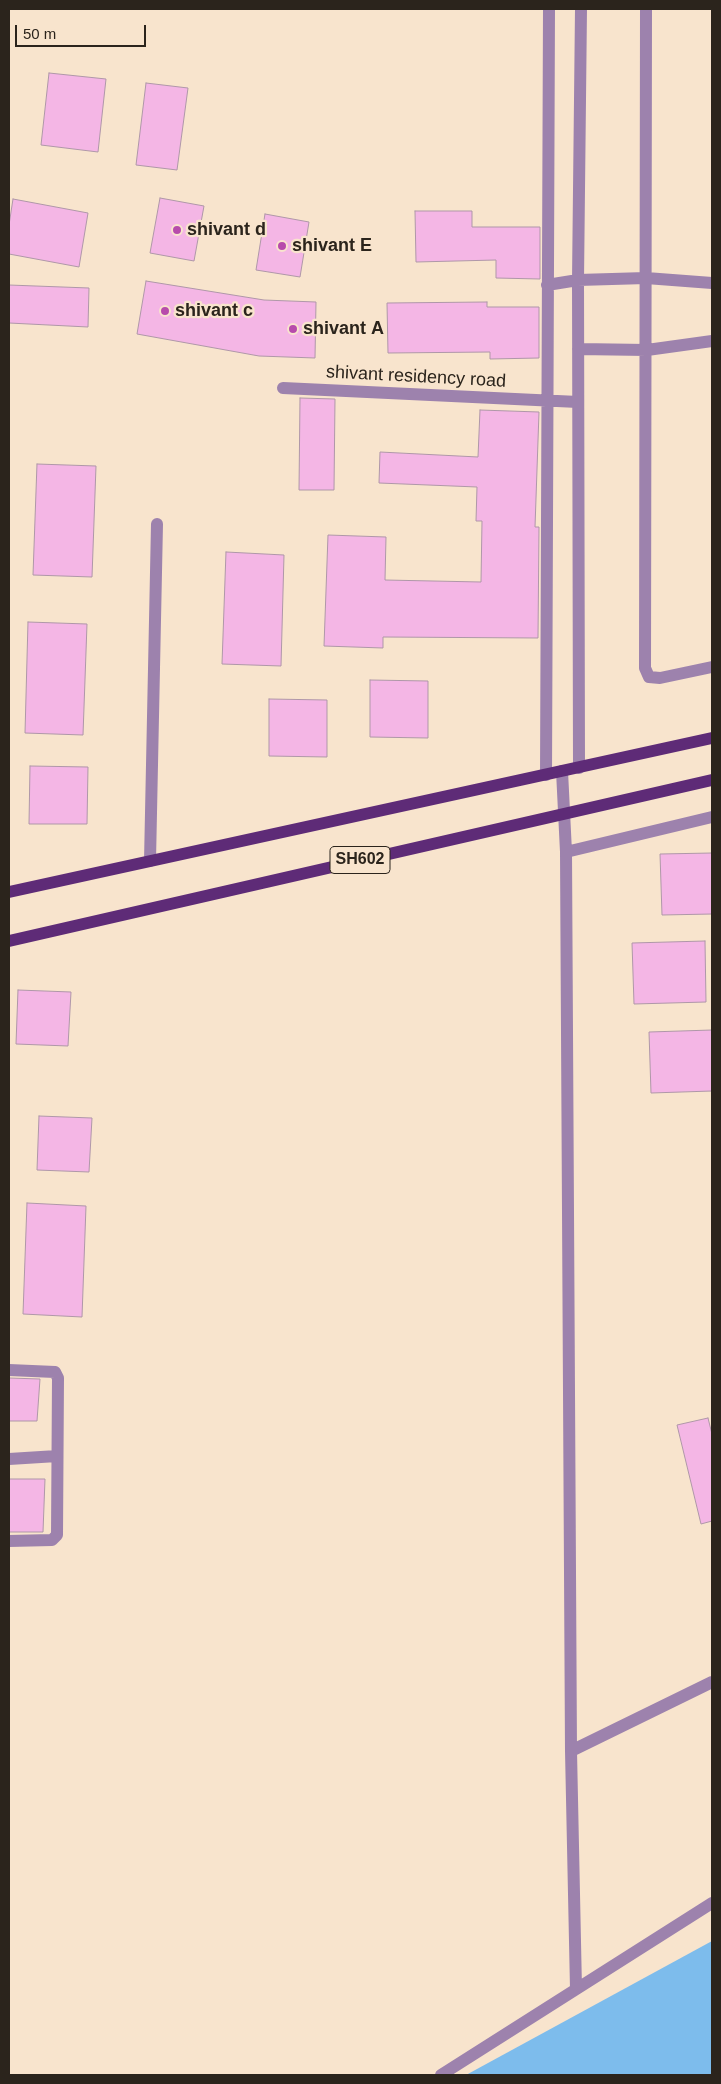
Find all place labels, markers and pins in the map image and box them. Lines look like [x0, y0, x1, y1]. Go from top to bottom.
place label: shivant d [187, 219, 266, 241]
marker: shivant d [171, 224, 183, 236]
place label: shivant E [292, 235, 372, 257]
marker: shivant E [276, 240, 288, 252]
place label: shivant c [175, 300, 253, 322]
marker: shivant c [159, 305, 171, 317]
place label: shivant A [303, 318, 384, 340]
marker: shivant A [287, 323, 299, 335]

